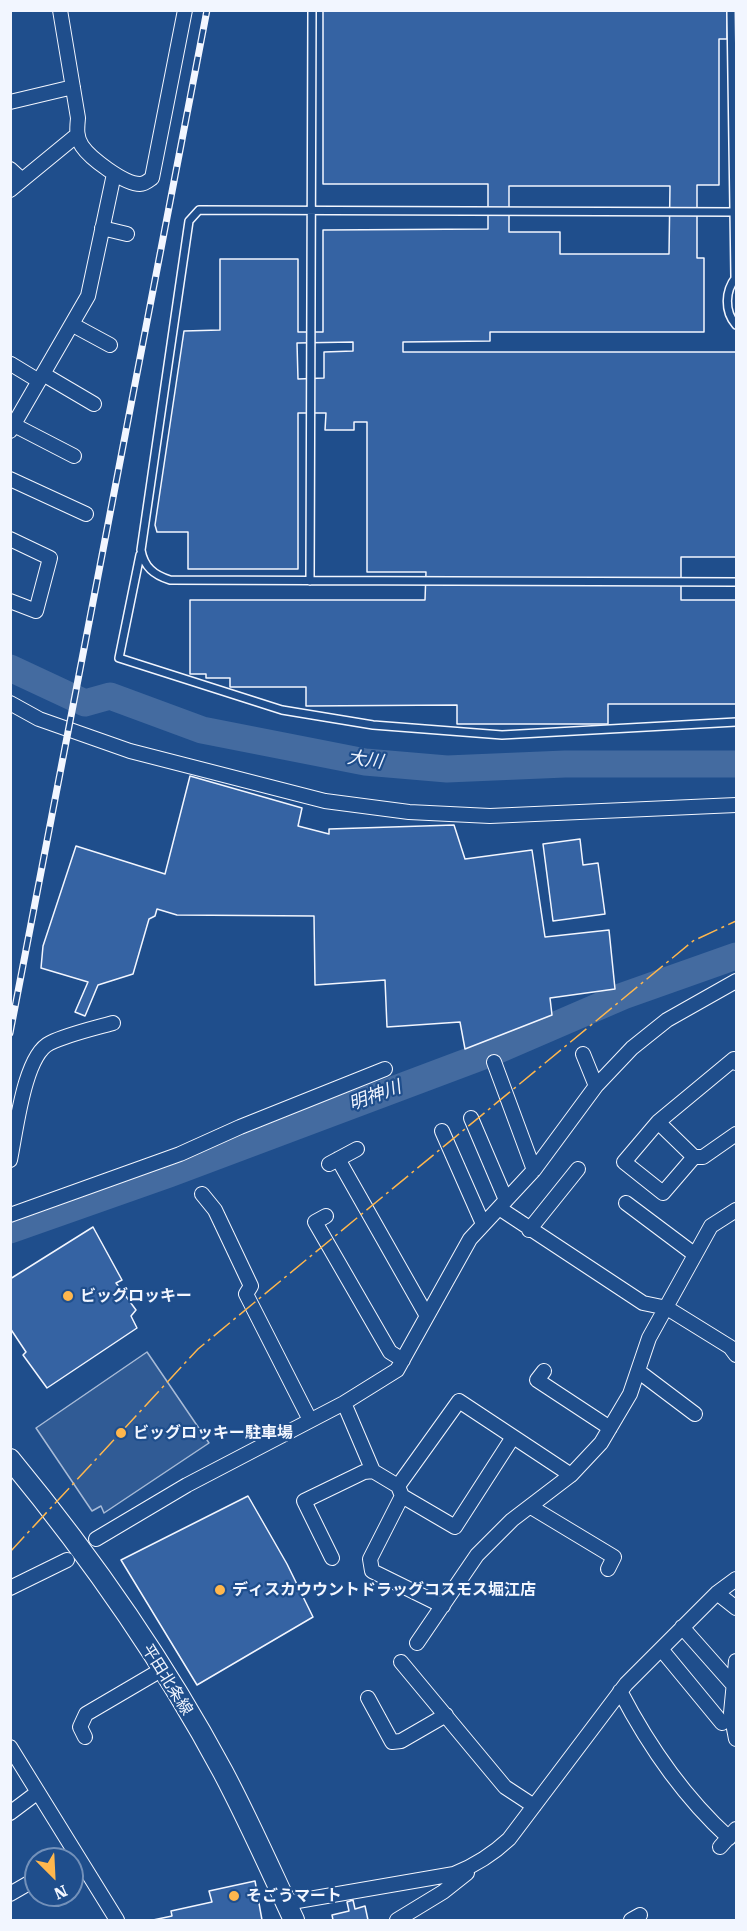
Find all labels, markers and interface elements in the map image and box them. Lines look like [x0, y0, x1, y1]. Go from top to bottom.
water label: 大川 [346, 747, 384, 773]
water label: 明神川 [346, 1077, 404, 1115]
place label: ビッグロッキー [80, 1286, 192, 1306]
marker: ビッグロッキー [61, 1289, 75, 1303]
place label: ビッグロッキー駐車場 [133, 1423, 293, 1443]
marker: ビッグロッキー駐車場 [114, 1426, 128, 1440]
place label: ディスカウウントドラッグコスモス堀江店 [232, 1580, 536, 1600]
marker: ディスカウウントドラッグコスモス堀江店 [213, 1583, 227, 1597]
street label: 平田北条線 [138, 1641, 196, 1719]
north arrow [24, 1847, 84, 1907]
text: N [51, 1881, 70, 1903]
place label: そごうマート [246, 1886, 342, 1906]
marker: そごうマート [227, 1889, 241, 1903]

